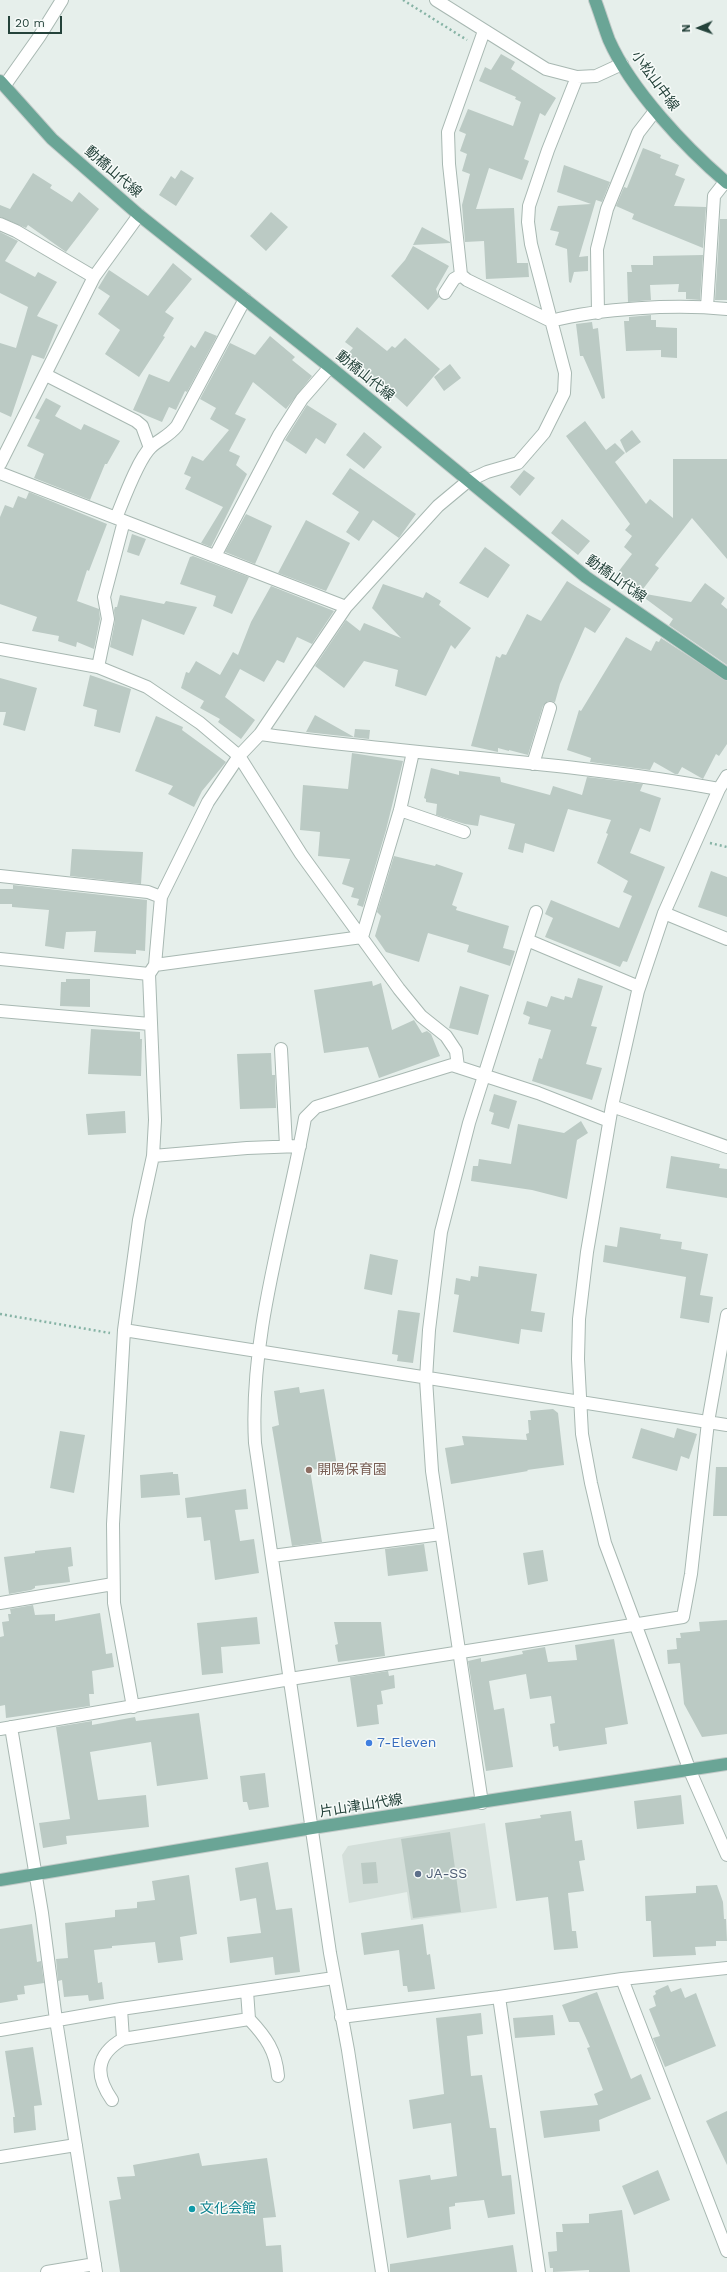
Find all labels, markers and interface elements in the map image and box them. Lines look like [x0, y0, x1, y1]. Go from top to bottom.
scale bar [10, 8, 64, 34]
north arrow [679, 8, 719, 48]
text: 20 m [15, 16, 45, 30]
text: N [680, 24, 693, 33]
street label: 小松山中線 [628, 48, 682, 114]
street label: 動橋山代線 [81, 143, 145, 201]
street label: 動橋山代線 [333, 347, 397, 405]
street label: 動橋山代線 [583, 552, 649, 606]
place label: 開陽保育園 [317, 1462, 387, 1478]
marker: 開陽保育園 [304, 1465, 314, 1475]
place label: 7-Eleven [377, 1735, 436, 1751]
marker: 7-Eleven [364, 1738, 374, 1748]
street label: 片山津山代線 [318, 1791, 404, 1821]
place label: JA-SS [426, 1866, 467, 1882]
marker: JA-SS [413, 1869, 423, 1879]
place label: 文化会館 [200, 2201, 256, 2217]
marker: 文化会館 [187, 2204, 197, 2214]

